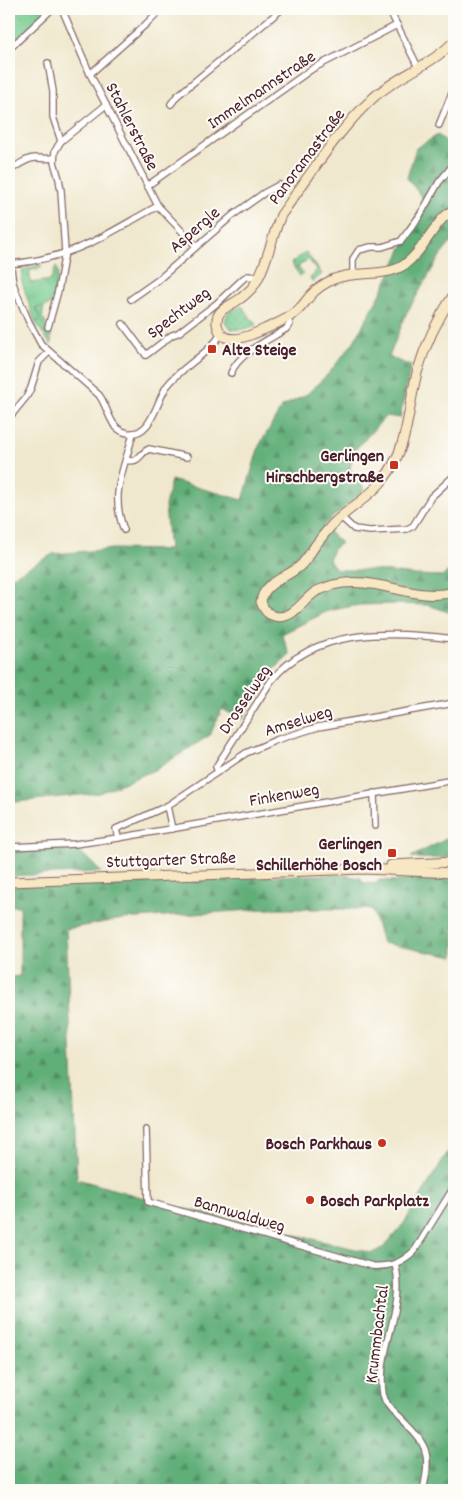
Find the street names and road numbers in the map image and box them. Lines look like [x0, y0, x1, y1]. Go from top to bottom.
street label: Immelmannstraße [203, 46, 322, 137]
street label: Stahlerstraße [98, 79, 164, 176]
street label: Panoramastraße [264, 104, 353, 211]
street label: Aspergle [165, 202, 227, 260]
street label: Spechtweg [143, 282, 217, 346]
street label: Drosselweg [214, 661, 279, 740]
street label: Amselweg [262, 700, 336, 744]
street label: Finkenweg [247, 778, 322, 815]
street label: Stuttgarter Straße [106, 847, 237, 876]
street label: Bannwaldweg [191, 1190, 288, 1240]
street label: Krummbachtal [360, 1283, 397, 1385]

